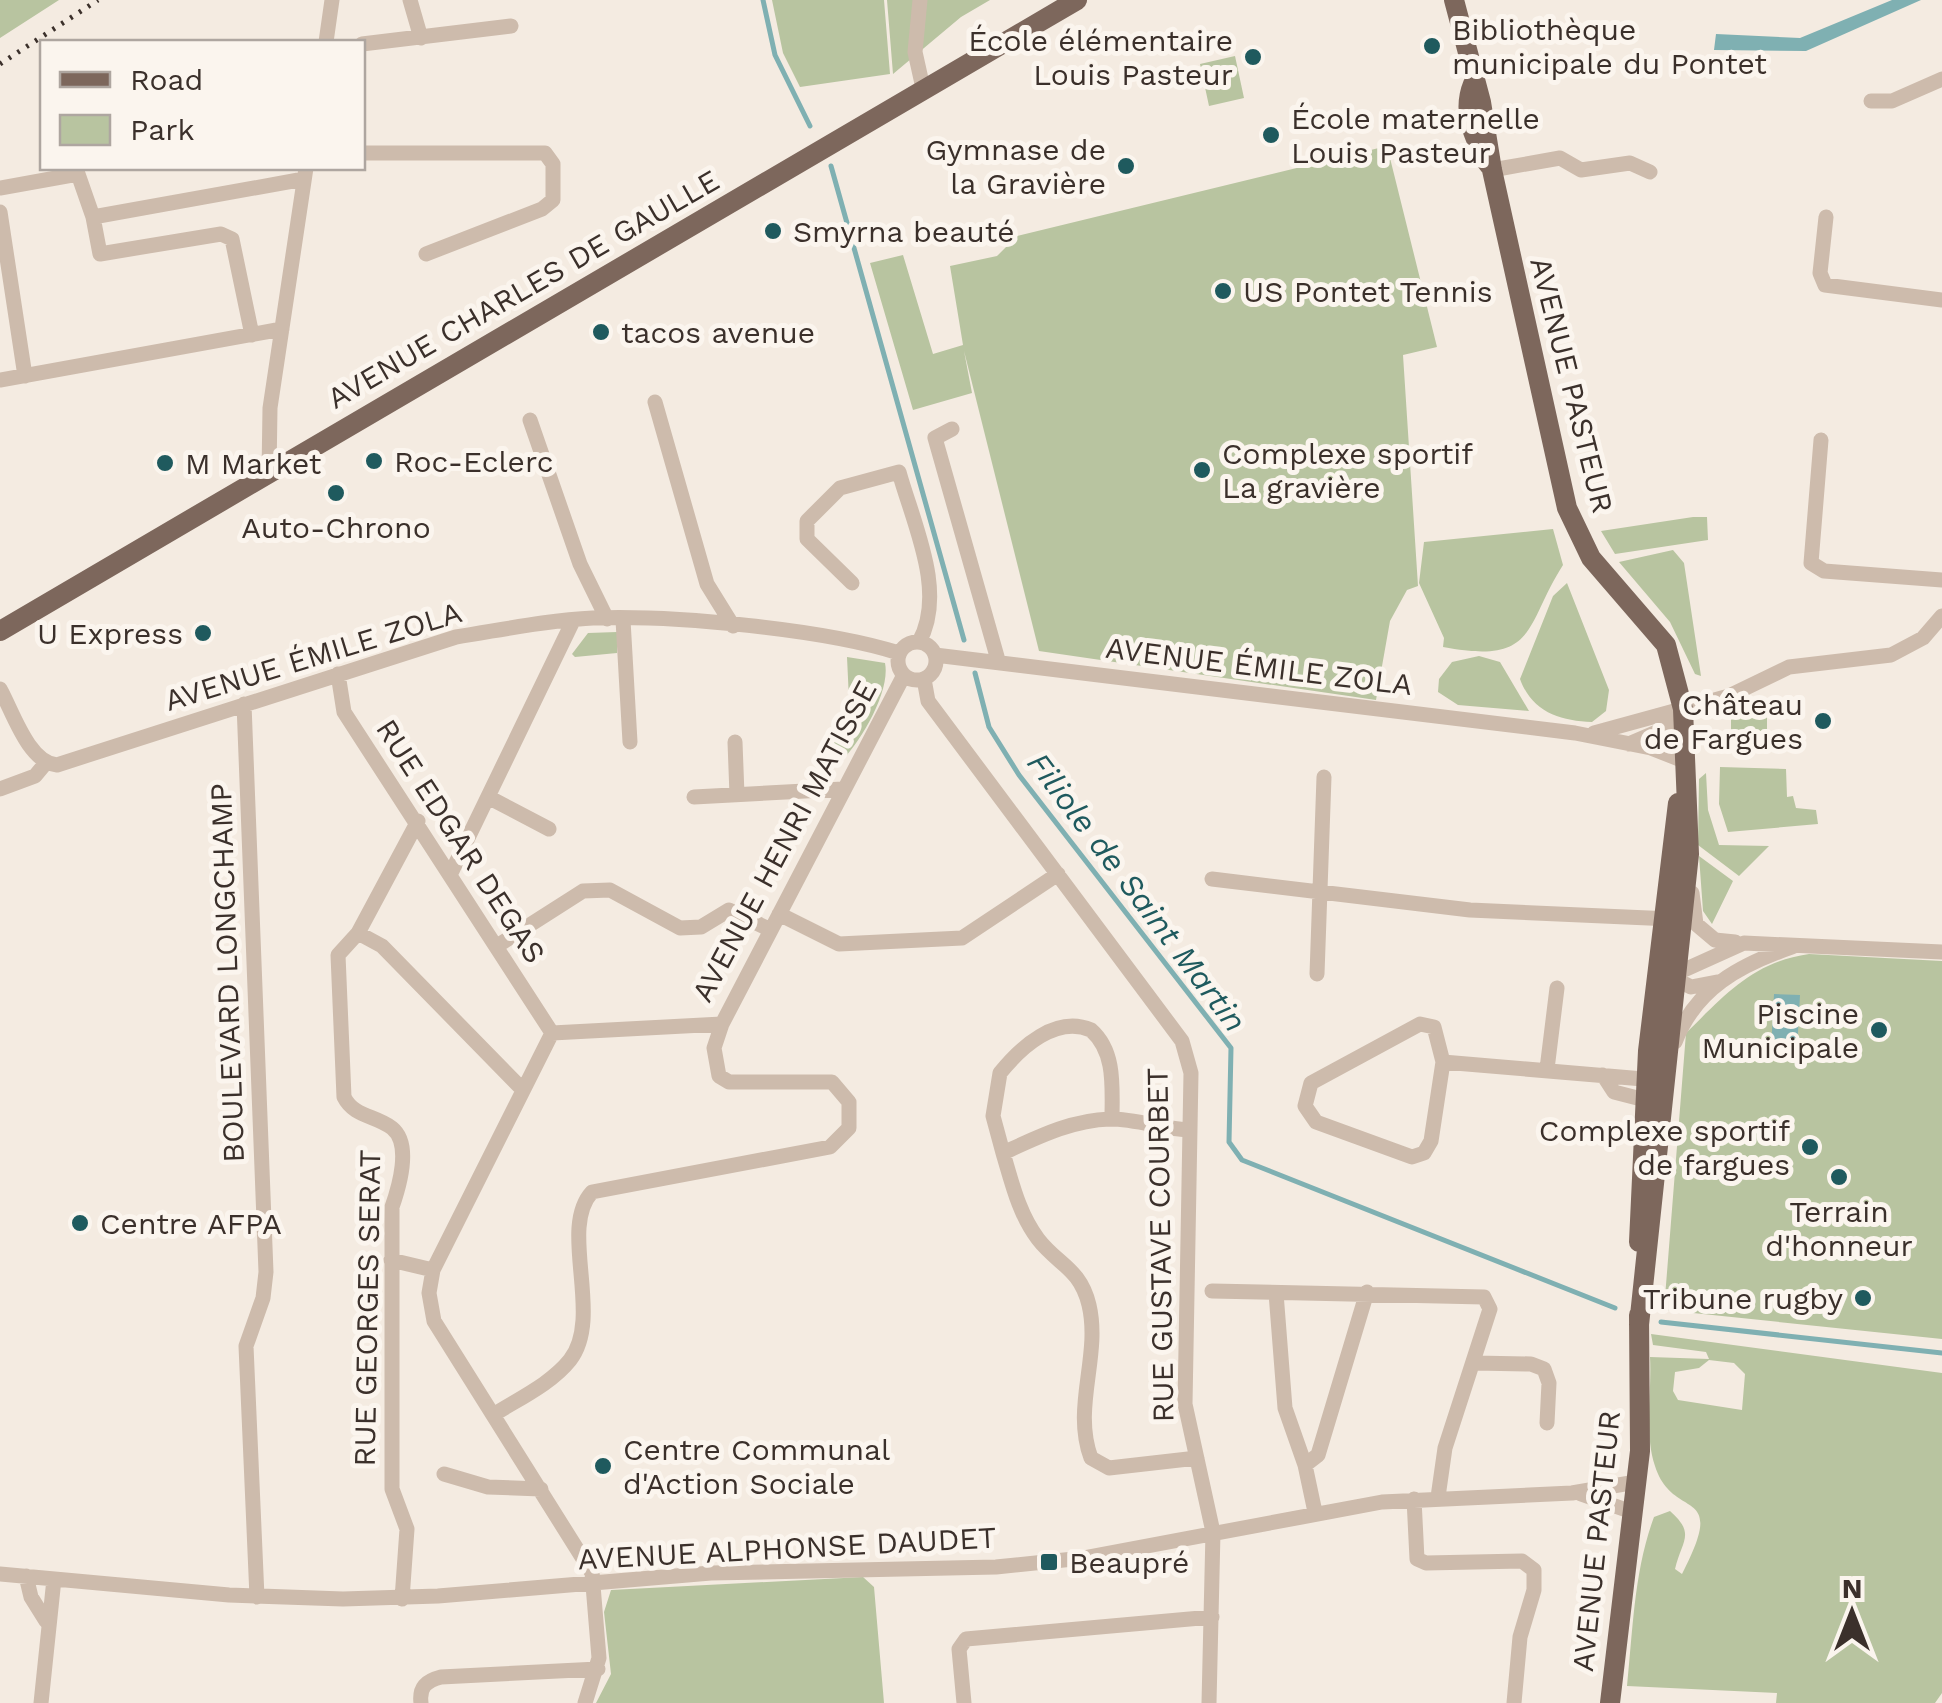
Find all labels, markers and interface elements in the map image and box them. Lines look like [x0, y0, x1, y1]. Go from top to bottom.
place label: Bibliothèque municipale du Pontet [1452, 12, 1767, 81]
place label: École élémentaire Louis Pasteur [968, 23, 1233, 92]
marker: Bibliothèque municipale du Pontet [1421, 35, 1443, 57]
legend [40, 40, 365, 170]
marker: École élémentaire Louis Pasteur [1242, 46, 1264, 68]
text: Road [130, 62, 203, 97]
place label: École maternelle Louis Pasteur [1291, 101, 1540, 170]
text: Park [130, 112, 195, 147]
marker: École maternelle Louis Pasteur [1260, 124, 1282, 146]
place label: Gymnase de la Gravière [925, 132, 1106, 201]
marker: Gymnase de la Gravière [1115, 155, 1137, 177]
street label: AVENUE CHARLES DE GAULLE [321, 162, 725, 416]
place label: Smyrna beauté [793, 214, 1015, 249]
marker: Smyrna beauté [762, 220, 784, 242]
street label: AVENUE PASTEUR [1523, 253, 1621, 517]
place label: US Pontet Tennis [1243, 274, 1493, 309]
marker: US Pontet Tennis [1212, 280, 1234, 302]
place label: tacos avenue [621, 315, 815, 350]
marker: tacos avenue [590, 321, 612, 343]
place label: Complexe sportif La gravière [1222, 436, 1473, 505]
place label: Roc-Eclerc [394, 444, 553, 479]
place label: M Market [185, 446, 322, 481]
marker: Roc-Eclerc [363, 450, 385, 472]
marker: M Market [154, 452, 176, 474]
marker: Complexe sportif La gravière [1191, 459, 1213, 481]
marker: Auto-Chrono [325, 482, 347, 504]
place label: Auto-Chrono [241, 510, 431, 545]
street label: AVENUE ÉMILE ZOLA [160, 594, 466, 718]
place label: U Express [37, 616, 183, 651]
marker: U Express [192, 622, 214, 644]
street label: AVENUE ÉMILE ZOLA [1104, 630, 1415, 702]
street label: AVENUE HENRI MATISSE [684, 674, 884, 1008]
place label: Château de Fargues [1644, 687, 1803, 756]
marker: Château de Fargues [1812, 710, 1834, 732]
street label: RUE EDGAR DEGAS [369, 712, 553, 970]
water label: Filiole de Saint Martin [1019, 745, 1255, 1039]
street label: BOULEVARD LONGCHAMP [203, 783, 251, 1163]
place label: Piscine Municipale [1702, 996, 1859, 1065]
marker: Piscine Municipale [1868, 1019, 1890, 1041]
street label: RUE GUSTAVE COURBET [1139, 1067, 1181, 1423]
place label: Complexe sportif de fargues [1539, 1113, 1790, 1182]
marker: Complexe sportif de fargues [1799, 1136, 1821, 1158]
street label: RUE GEORGES SERAT [347, 1149, 387, 1467]
marker: Terrain d'honneur [1828, 1166, 1850, 1188]
place label: Terrain d'honneur [1765, 1194, 1913, 1263]
place label: Centre AFPA [100, 1206, 282, 1241]
marker: Centre AFPA [69, 1212, 91, 1234]
place label: Tribune rugby [1643, 1281, 1844, 1316]
marker: Tribune rugby [1852, 1287, 1874, 1309]
street label: AVENUE PASTEUR [1565, 1409, 1627, 1673]
place label: Centre Communal d'Action Sociale [623, 1432, 890, 1501]
marker: Centre Communal d'Action Sociale [592, 1455, 614, 1477]
street label: AVENUE ALPHONSE DAUDET [577, 1520, 997, 1576]
place label: Beaupré [1069, 1545, 1189, 1580]
marker: Beaupré [1038, 1551, 1060, 1573]
north arrow [1802, 1563, 1902, 1663]
text: N [1842, 1572, 1862, 1605]

